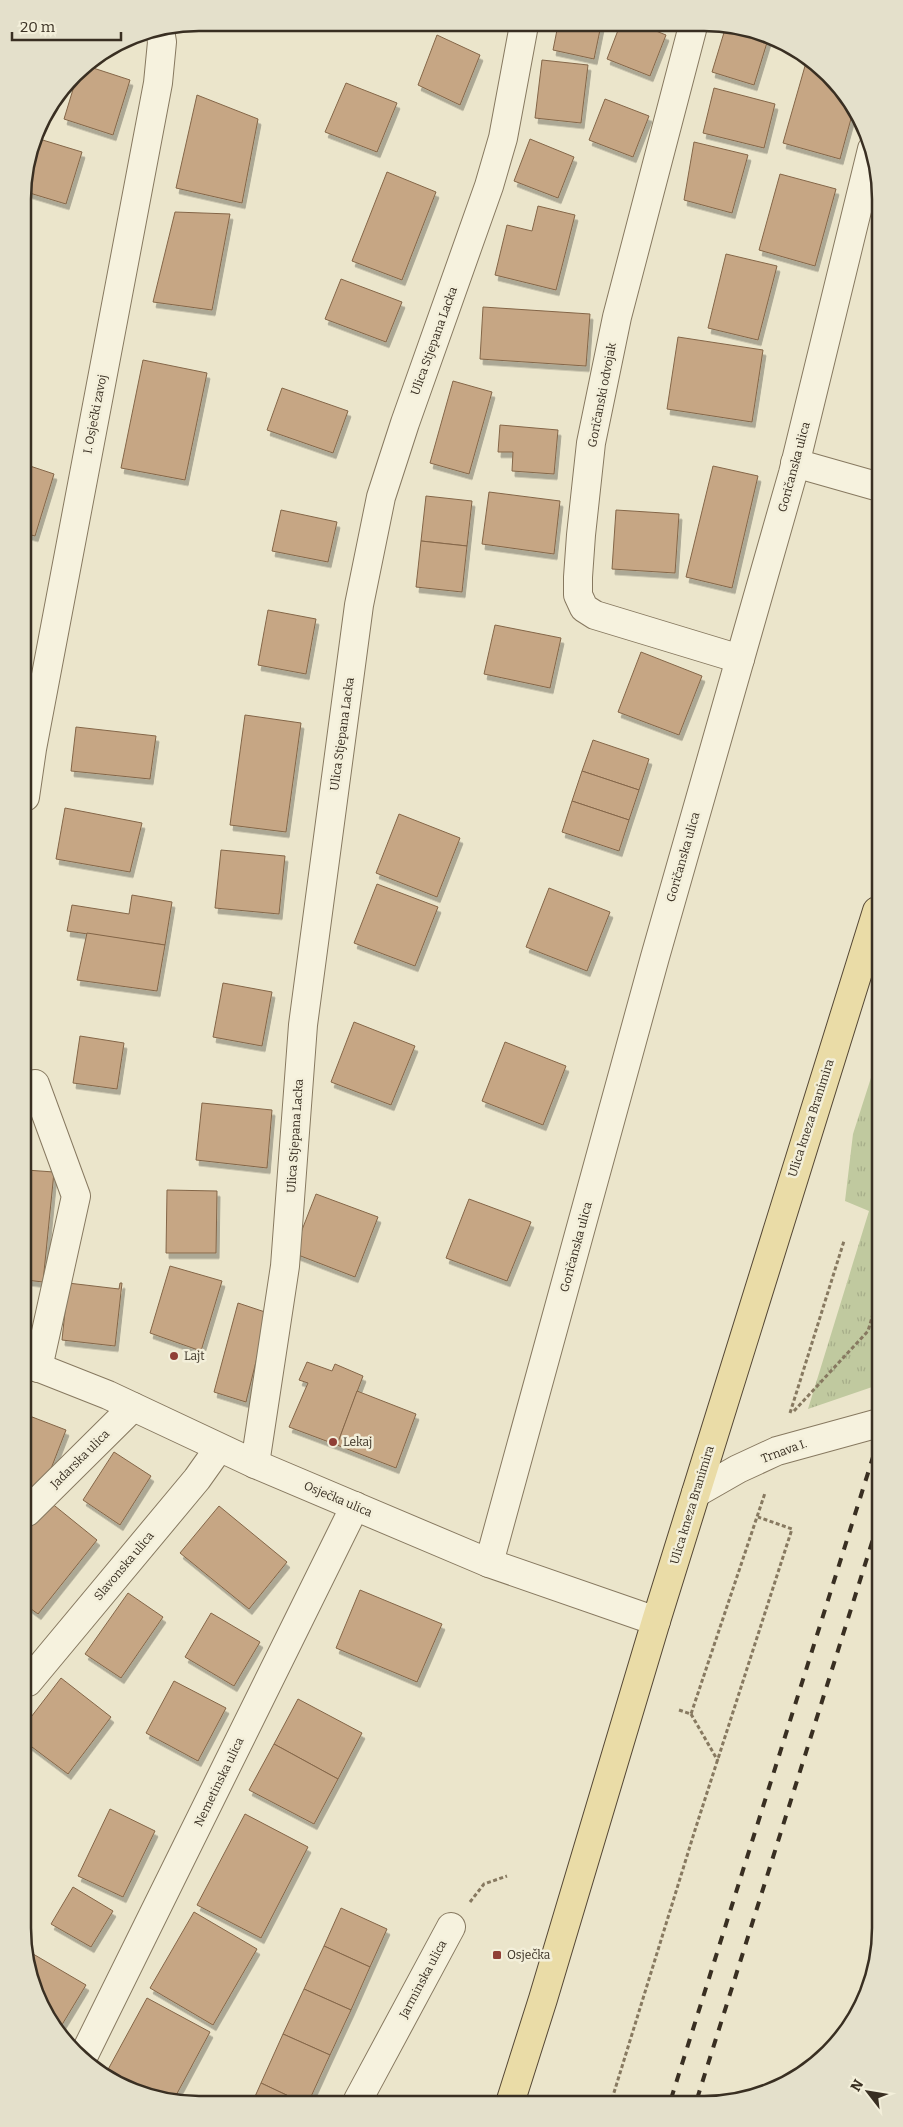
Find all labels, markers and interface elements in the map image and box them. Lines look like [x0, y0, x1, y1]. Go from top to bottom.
scale bar [12, 10, 121, 42]
text: 20 m [20, 18, 56, 36]
street label: Ulica Stjepana Lacka [408, 284, 460, 397]
street label: Goričanski odvojak [585, 341, 619, 448]
street label: I. Osječki zavoj [80, 373, 110, 455]
street label: Goričanska ulica [775, 420, 813, 514]
street label: Ulica Stjepana Lacka [327, 676, 357, 792]
street label: Goričanska ulica [663, 810, 703, 903]
street label: Ulica kneza Branimira [785, 1057, 837, 1179]
street label: Ulica Stjepana Lacka [284, 1078, 306, 1194]
street label: Goričanska ulica [557, 1200, 595, 1294]
place label: Lajt [184, 1349, 205, 1363]
marker: Lajt [168, 1350, 180, 1362]
street label: Jadarska ulica [47, 1426, 113, 1492]
place label: Lekaj [343, 1435, 372, 1449]
marker: Lekaj [327, 1436, 339, 1448]
street label: Trnava I. [759, 1436, 809, 1466]
street label: Ulica kneza Branimira [667, 1444, 717, 1566]
street label: Osječka ulica [302, 1478, 375, 1520]
street label: Slavonska ulica [91, 1528, 157, 1603]
street label: Nemetinska ulica [191, 1735, 247, 1829]
street label: Jarminska ulica [396, 1937, 450, 2021]
place label: Osječka [507, 1948, 551, 1962]
marker: Osječka [491, 1949, 503, 1961]
north arrow [843, 2067, 893, 2117]
text: N [847, 2076, 867, 2095]

